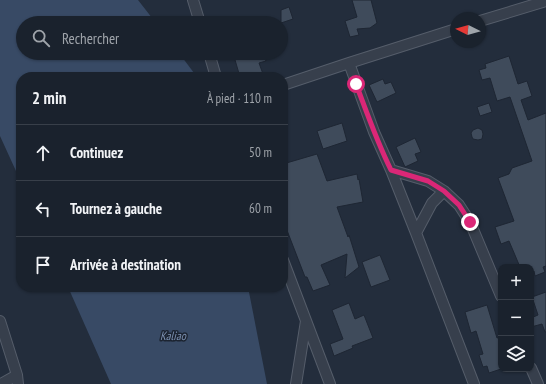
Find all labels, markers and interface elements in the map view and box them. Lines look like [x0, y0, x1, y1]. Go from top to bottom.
north arrow [450, 12, 486, 48]
search box [16, 16, 288, 60]
icon: search [30, 27, 52, 49]
text: Rechercher [62, 29, 119, 48]
route start [347, 75, 365, 93]
text: 2 min [32, 87, 66, 109]
text: À pied · 110 m [207, 90, 272, 107]
icon: ahead [32, 142, 54, 164]
text: Continuez [70, 143, 123, 162]
text: 50 m [249, 144, 272, 161]
icon: left [32, 198, 54, 220]
text: Tournez à gauche [70, 199, 162, 218]
text: 60 m [249, 200, 272, 217]
route end [461, 213, 479, 231]
icon: arrive [32, 254, 54, 276]
text: Arrivée à destination [70, 255, 181, 274]
map controls [498, 264, 534, 372]
button: + [498, 264, 534, 300]
button: − [498, 300, 534, 336]
water label: Kaliao [160, 328, 187, 343]
button: layers [498, 336, 534, 372]

